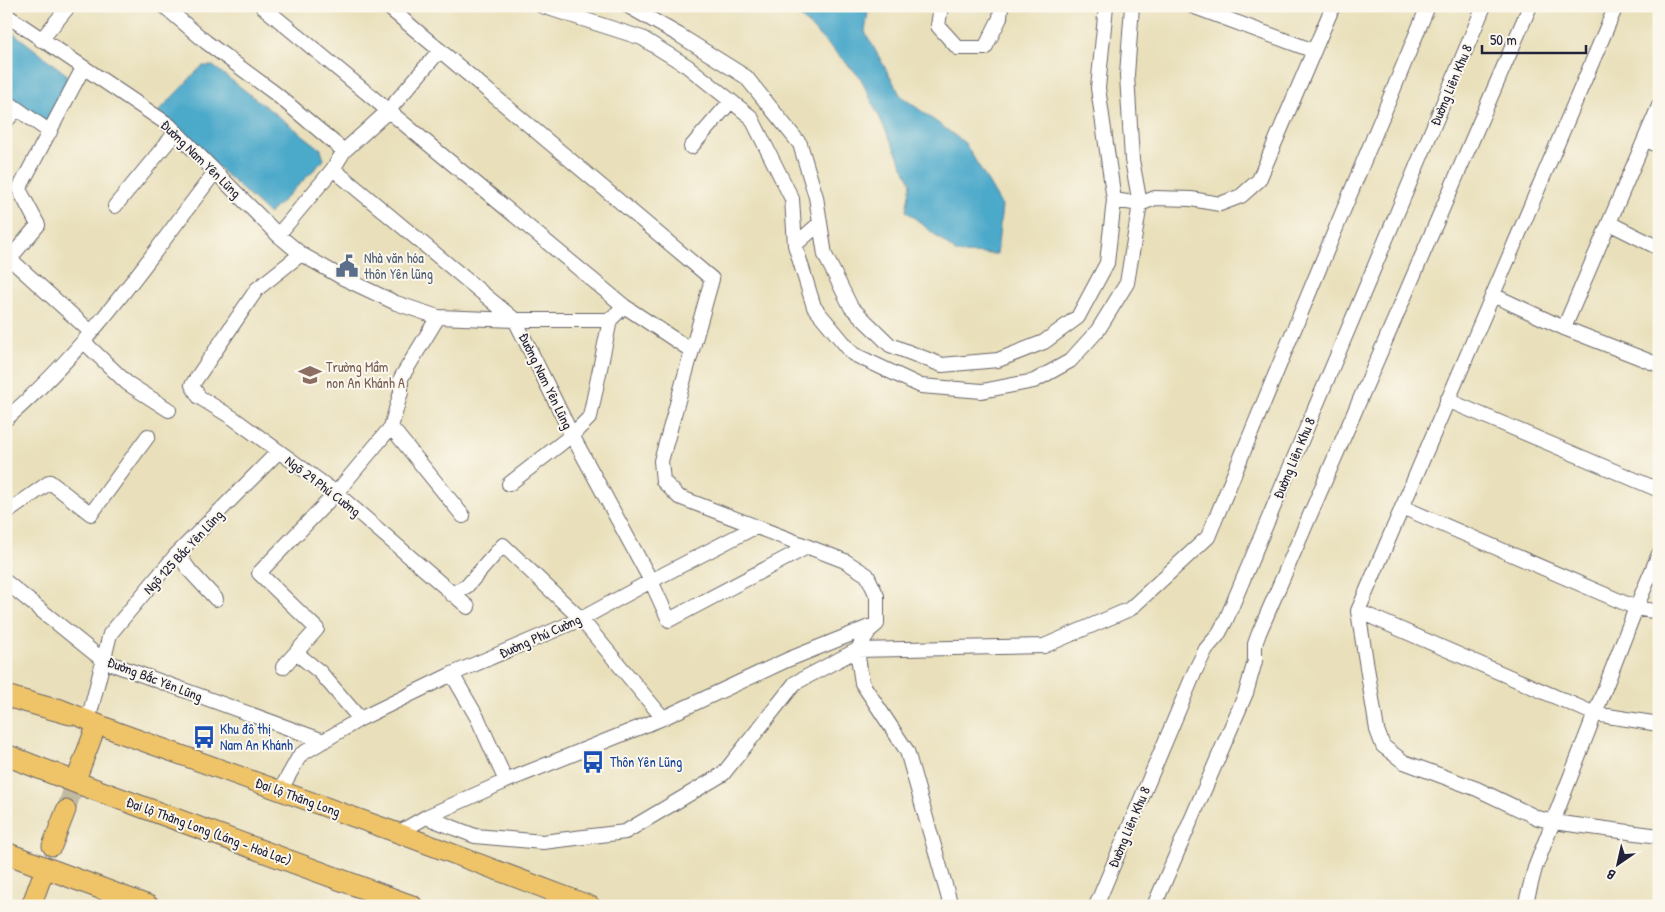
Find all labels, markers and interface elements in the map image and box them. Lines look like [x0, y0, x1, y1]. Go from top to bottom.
scale bar [1482, 22, 1586, 54]
text: 50 m [1490, 29, 1517, 50]
street label: Đường Liên Khu 8 [1425, 41, 1477, 129]
street label: Đường Nam Yên Lũng [156, 115, 246, 203]
place label: Nhà văn hóa thôn Yên lũng [364, 248, 433, 284]
public building icon: Nhà văn hóa thôn Yên lũng [334, 253, 360, 279]
street label: Đường Nam Yên Lũng [514, 329, 578, 433]
place label: Trường Mầm non An Khánh A [326, 357, 405, 392]
school or university icon: Trường Mầm non An Khánh A [297, 362, 323, 388]
street label: Đường Liên Khu 8 [1268, 414, 1320, 502]
street label: Ngõ 29 Phú Cường [281, 451, 365, 521]
street label: Ngõ 125 Bắc Yên Lũng [138, 505, 228, 599]
street label: Đường Phú Cường [496, 609, 584, 663]
street label: Đường Bắc Yên Lũng [104, 652, 206, 706]
place label: Khu đô thị Nam An Khánh [220, 719, 293, 754]
bus stop icon: Khu đô thị Nam An Khánh [191, 724, 217, 750]
bus stop icon: Thôn Yên Lũng [580, 749, 606, 775]
place label: Thôn Yên Lũng [610, 752, 682, 772]
street label: Đại lộ Thăng Long [253, 772, 343, 822]
street label: Đường Liên Khu 8 [1103, 783, 1155, 871]
street label: Đại lộ Thăng Long (Láng - Hoà Lạc) [124, 792, 294, 870]
north arrow [1592, 840, 1642, 890]
text: B [1602, 865, 1619, 885]

